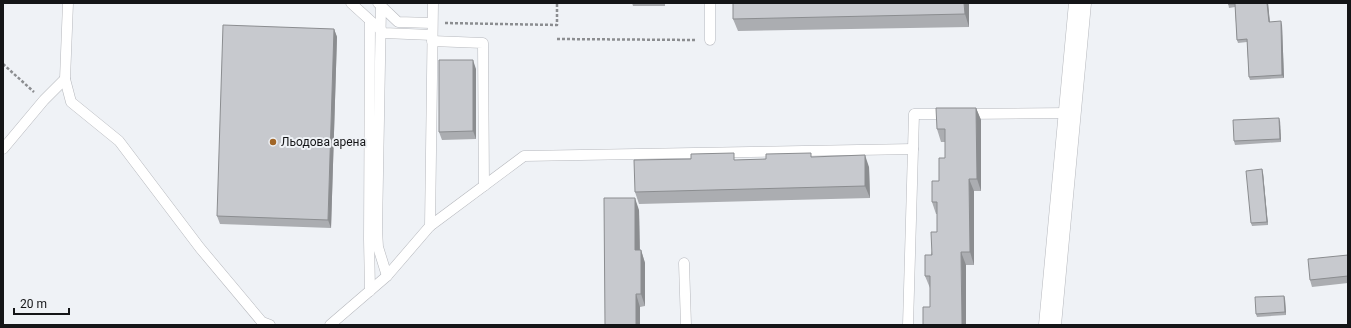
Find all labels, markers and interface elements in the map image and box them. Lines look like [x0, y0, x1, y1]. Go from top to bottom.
place label: Льодова арена [281, 135, 366, 149]
marker: Льодова арена [268, 137, 278, 147]
scale bar [14, 290, 69, 316]
text: 20 m [20, 297, 47, 311]

